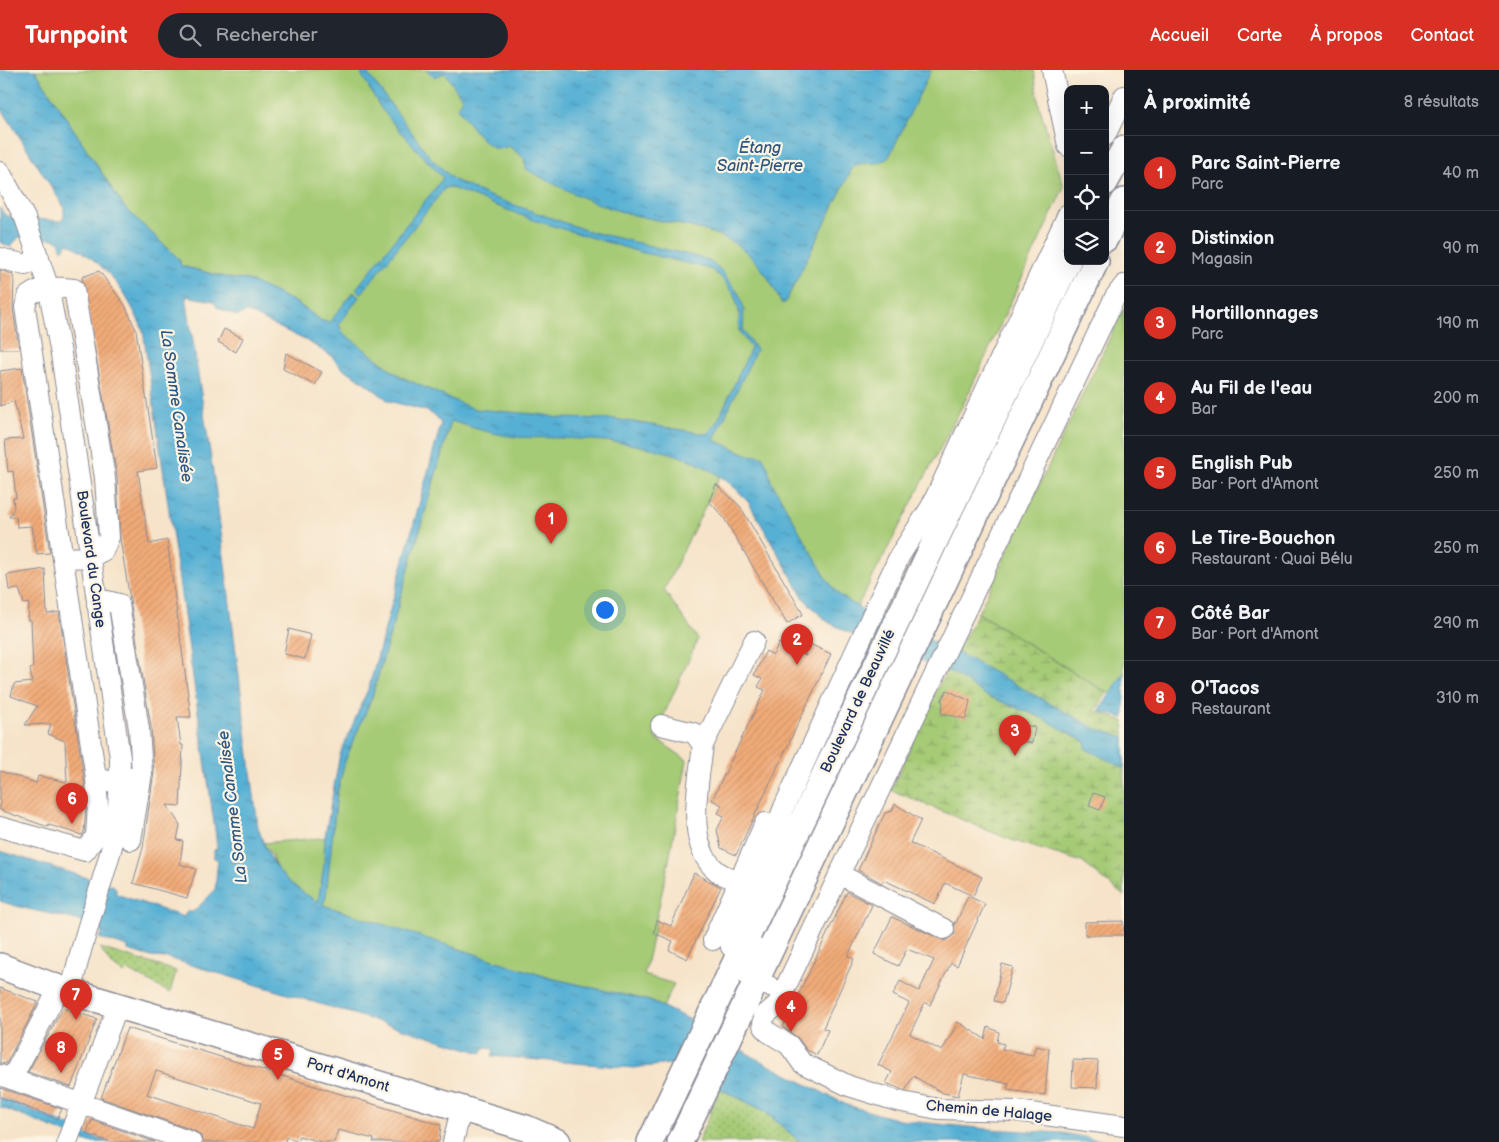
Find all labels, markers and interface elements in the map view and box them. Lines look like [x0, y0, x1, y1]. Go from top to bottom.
search box [158, 13, 508, 58]
text: Turnpoint [25, 21, 128, 50]
icon: search [176, 21, 204, 49]
text: Rechercher [216, 24, 317, 47]
text: Accueil [1150, 25, 1209, 46]
text: Carte [1237, 25, 1282, 46]
text: À propos [1310, 25, 1383, 46]
text: Contact [1411, 25, 1474, 46]
map controls [1064, 85, 1109, 265]
button: + [1064, 85, 1109, 130]
text: À proximité [1144, 90, 1251, 115]
text: 8 résultats [1404, 93, 1479, 112]
button: − [1064, 130, 1109, 175]
water label: Étang Saint-Pierre [717, 137, 803, 176]
text: Parc Saint-Pierre [1191, 152, 1341, 175]
text: 1 [1157, 164, 1163, 183]
text: 40 m [1442, 164, 1479, 183]
button: locate [1064, 175, 1109, 220]
text: Parc [1191, 175, 1223, 194]
button: layers [1064, 220, 1109, 265]
text: Distinxion [1191, 227, 1274, 250]
text: 2 [1155, 239, 1165, 258]
text: 90 m [1443, 239, 1479, 258]
text: Magasin [1191, 250, 1253, 269]
text: Hortillonnages [1191, 302, 1318, 325]
text: 3 [1155, 314, 1165, 333]
text: 190 m [1437, 314, 1479, 333]
text: Parc [1191, 325, 1223, 344]
water label: La Somme Canalisée [156, 329, 196, 483]
text: Au Fil de l'eau [1191, 377, 1312, 400]
text: 4 [1155, 389, 1165, 408]
text: 200 m [1433, 389, 1479, 408]
text: Bar [1191, 400, 1217, 419]
text: English Pub [1191, 452, 1293, 475]
text: 5 [1155, 464, 1165, 483]
text: 250 m [1433, 464, 1479, 483]
text: Bar · Port d'Amont [1191, 475, 1319, 494]
street label: Boulevard du Cange [72, 489, 110, 629]
pin: 1 [535, 503, 567, 544]
text: Le Tire-Bouchon [1191, 527, 1335, 550]
text: 6 [1155, 539, 1165, 558]
text: 250 m [1433, 539, 1479, 558]
text: Restaurant · Quai Bélu [1191, 550, 1353, 569]
your location [592, 597, 618, 623]
text: Côté Bar [1191, 602, 1270, 625]
text: 7 [1156, 614, 1164, 633]
text: 290 m [1433, 614, 1479, 633]
pin: 2 [781, 624, 813, 665]
text: Bar · Port d'Amont [1191, 625, 1319, 644]
street label: Boulevard de Beauvillé [816, 626, 900, 776]
text: O'Tacos [1191, 677, 1259, 700]
text: 8 [1155, 689, 1165, 708]
text: 310 m [1436, 689, 1479, 708]
text: Restaurant [1191, 700, 1271, 719]
pin: 3 [999, 715, 1031, 756]
water label: La Somme Canalisée [214, 730, 252, 884]
pin: 6 [56, 783, 88, 824]
pin: 7 [60, 979, 92, 1020]
pin: 4 [775, 991, 807, 1032]
pin: 8 [45, 1032, 77, 1073]
pin: 5 [262, 1039, 294, 1080]
street label: Port d'Amont [304, 1053, 392, 1097]
street label: Chemin de Halage [925, 1096, 1053, 1126]

